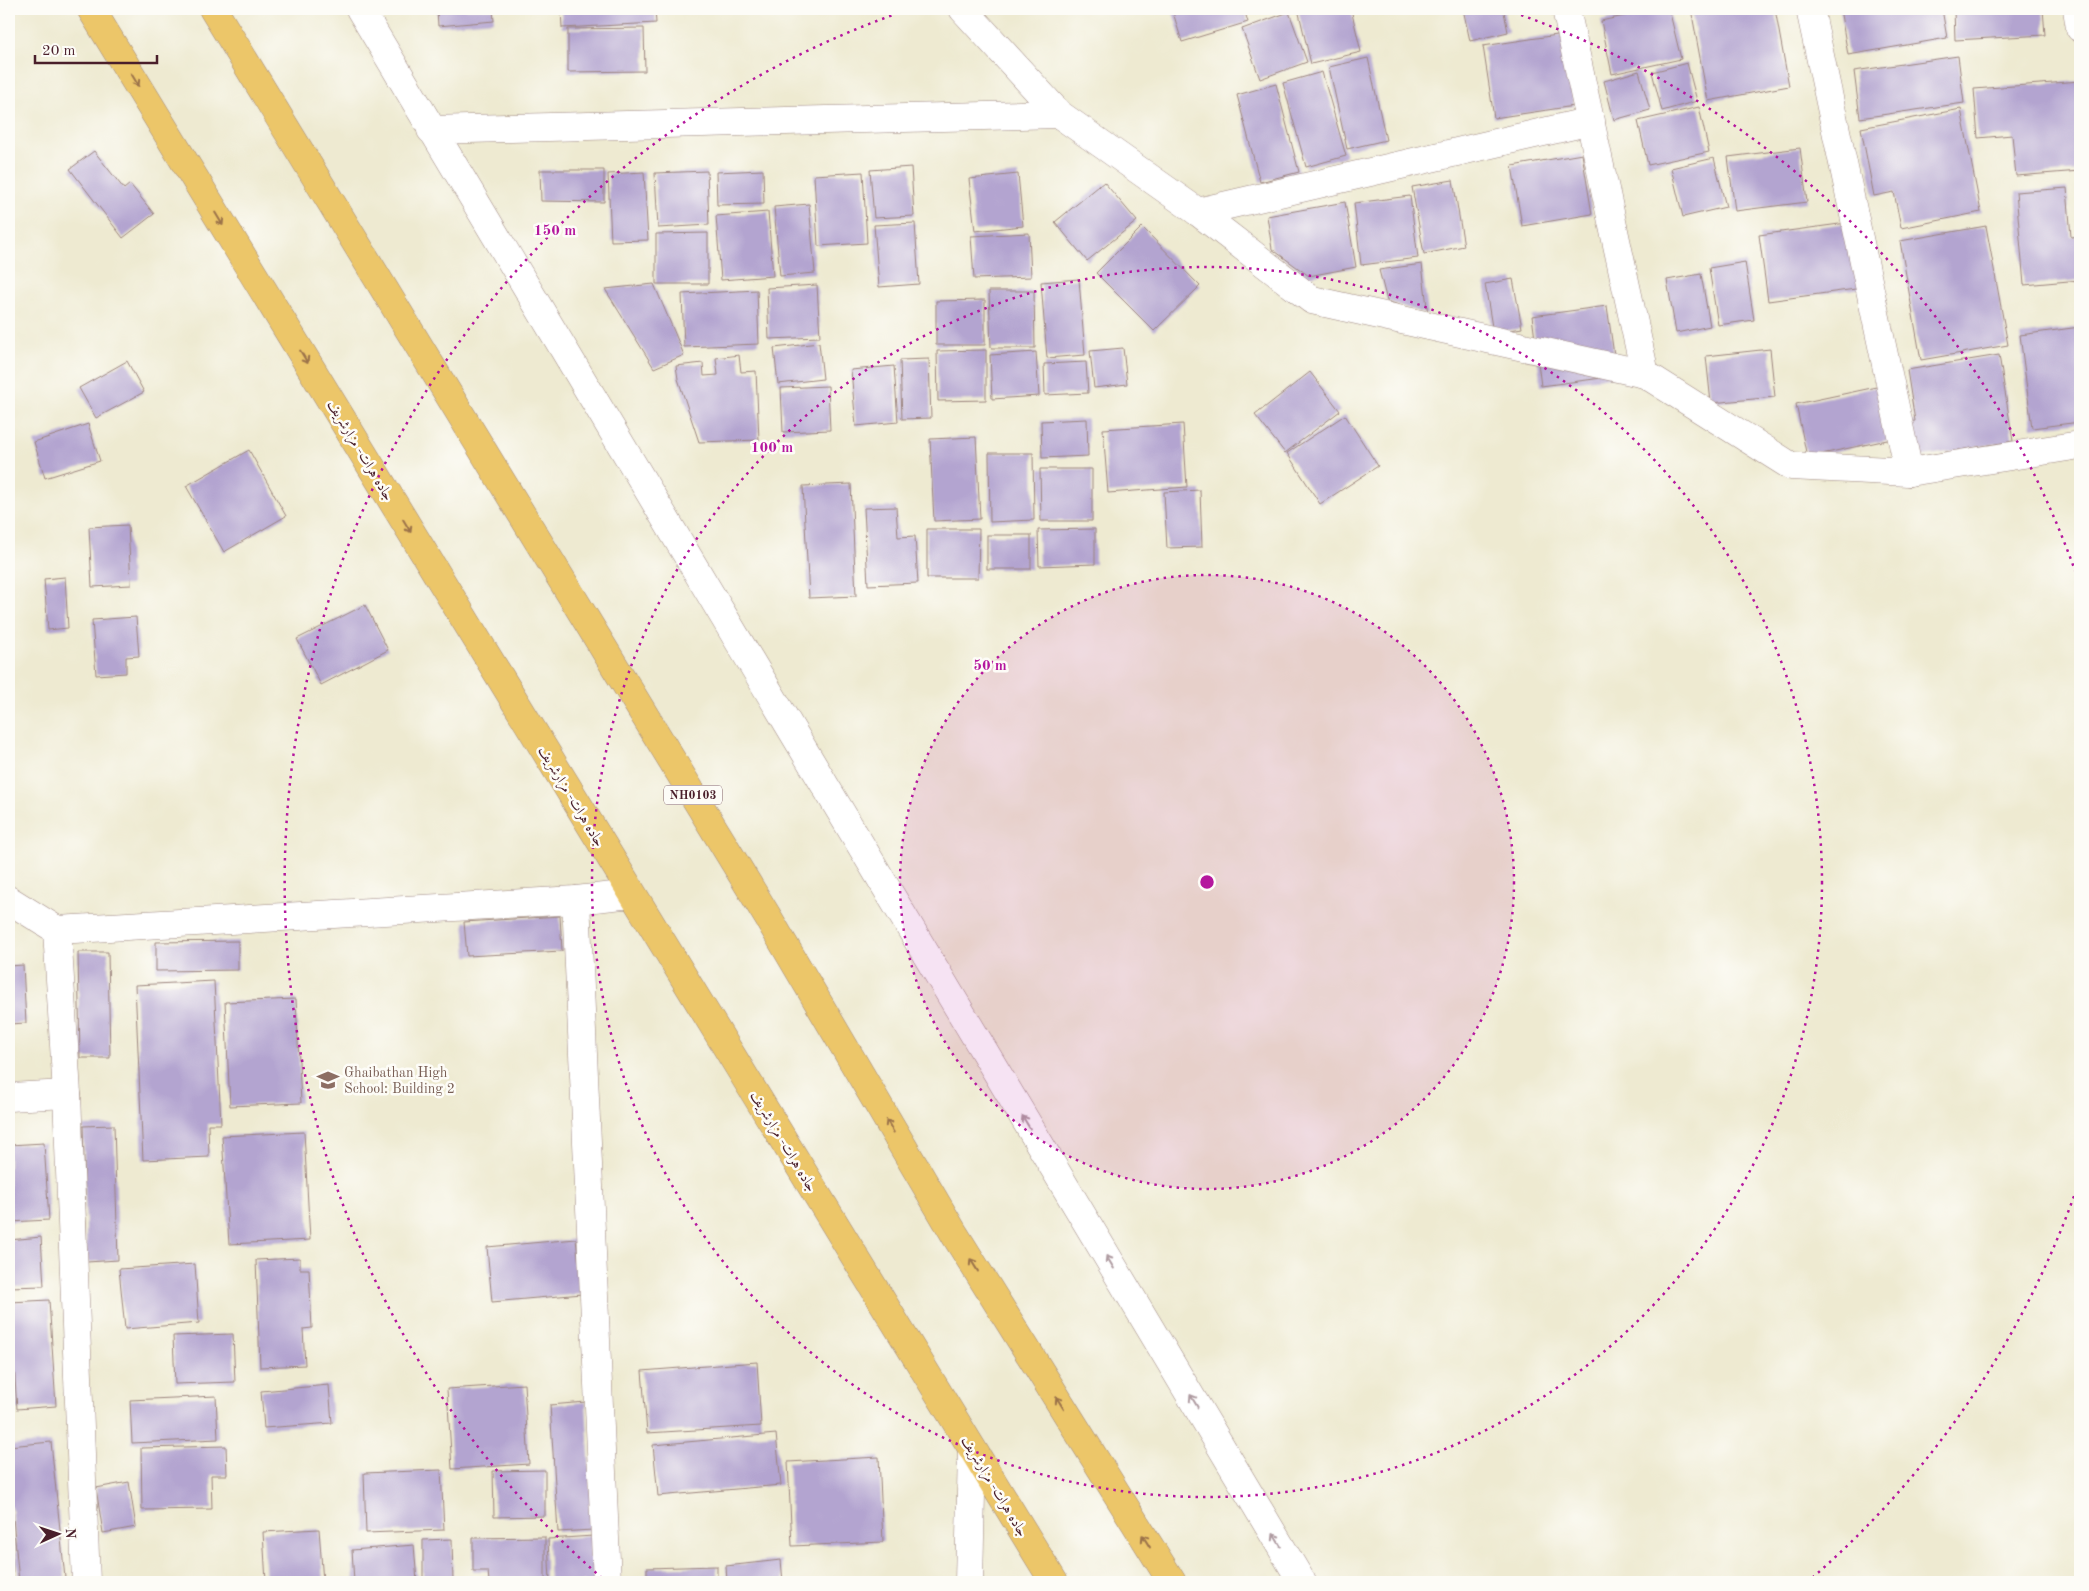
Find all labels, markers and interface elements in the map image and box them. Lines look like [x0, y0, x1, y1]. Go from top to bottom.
scale bar [35, 32, 158, 64]
text: 20 m [42, 44, 76, 59]
one-way arrow [130, 73, 140, 87]
one-way arrow [215, 211, 225, 225]
text: 150 m [534, 224, 576, 239]
one-way arrow [300, 350, 310, 364]
street label: جاده هرات- مزارشریف [323, 398, 396, 504]
text: 100 m [751, 441, 793, 456]
one-way arrow [402, 519, 413, 533]
text: 50 m [973, 659, 1007, 674]
street label: جاده هرات- مزارشریف [534, 744, 607, 850]
road number: NH0103 [664, 786, 722, 804]
centre of rings [1198, 873, 1216, 891]
place label: Ghaibathan High School: Building 2 [344, 1066, 455, 1096]
school or university icon: Ghaibathan High School: Building 2 [315, 1067, 341, 1093]
street label: جاده هرات- مزارشریف [746, 1089, 819, 1195]
one-way arrow [1021, 1116, 1031, 1130]
one-way arrow [885, 1119, 895, 1133]
one-way arrow [1105, 1255, 1115, 1269]
one-way arrow [968, 1259, 978, 1273]
one-way arrow [1188, 1395, 1198, 1409]
one-way arrow [1054, 1397, 1064, 1411]
street label: جاده هرات- مزارشریف [957, 1434, 1030, 1540]
north arrow [32, 1508, 82, 1558]
text: N [63, 1528, 77, 1539]
one-way arrow [1141, 1534, 1151, 1548]
one-way arrow [1272, 1534, 1282, 1548]

